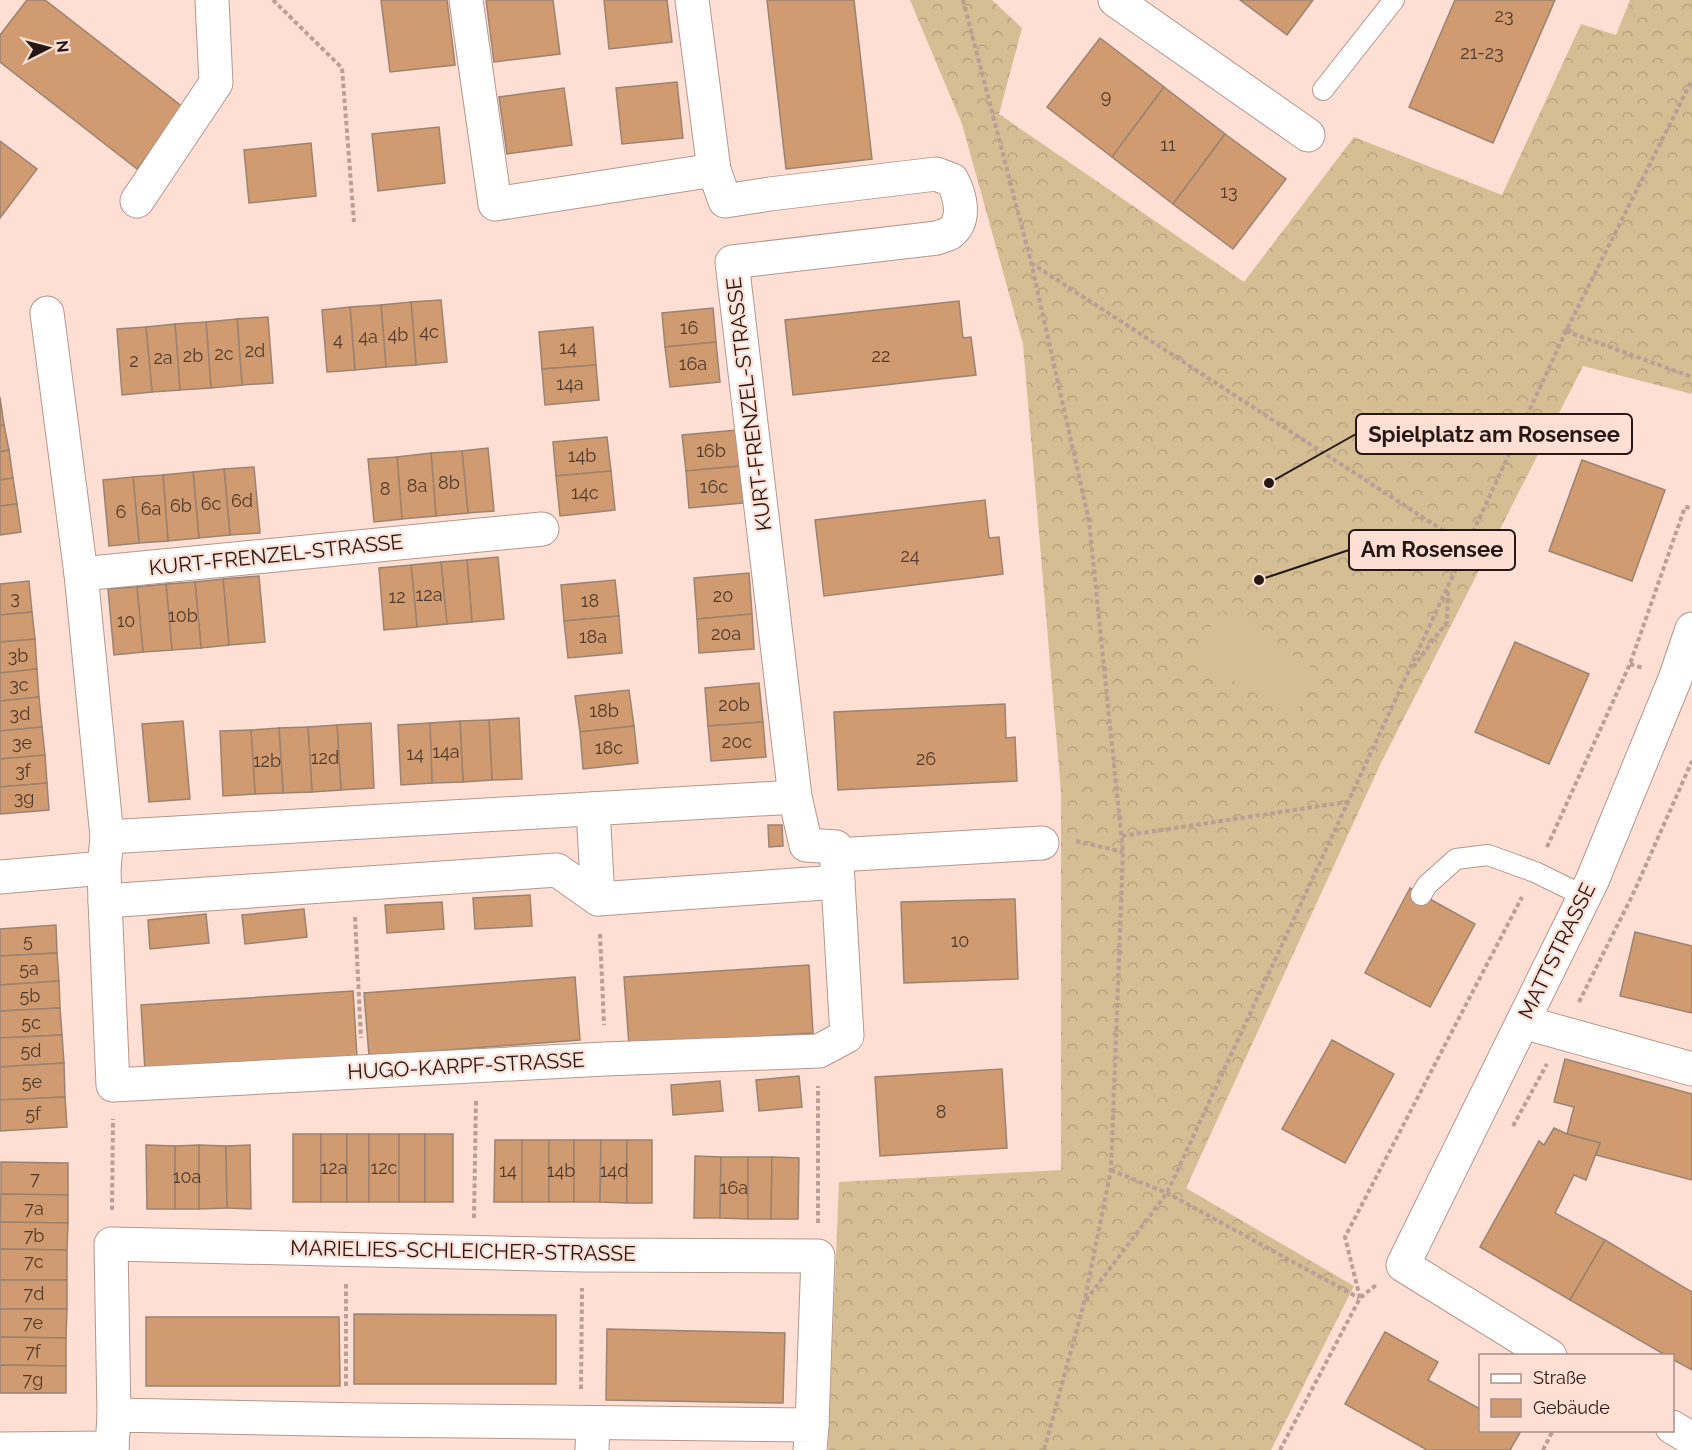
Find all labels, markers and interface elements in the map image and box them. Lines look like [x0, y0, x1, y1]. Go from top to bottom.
house number: 23 [1495, 5, 1514, 26]
north arrow [18, 18, 78, 78]
text: N [52, 39, 73, 54]
house number: 21-23 [1460, 42, 1504, 63]
house number: 9 [1101, 86, 1111, 107]
house number: 11 [1160, 134, 1176, 155]
house number: 13 [1220, 181, 1238, 202]
street label: KURT-FRENZEL-STRASSE [721, 276, 776, 532]
house number: 16 [680, 317, 698, 338]
house number: 4c [419, 321, 439, 342]
house number: 4b [388, 324, 408, 345]
house number: 4a [358, 326, 378, 347]
house number: 4 [333, 329, 343, 350]
house number: 14 [559, 337, 577, 358]
house number: 2d [245, 340, 265, 361]
house number: 2c [214, 343, 234, 364]
house number: 2b [183, 345, 203, 366]
house number: 22 [872, 345, 890, 366]
house number: 2a [153, 347, 173, 368]
house number: 2 [129, 350, 139, 371]
house number: 16a [679, 353, 707, 374]
house number: 14a [556, 373, 584, 394]
callout: Spielplatz am Rosensee [1356, 414, 1632, 454]
text: Spielplatz am Rosensee [1368, 421, 1620, 447]
house number: 16b [696, 440, 726, 461]
house number: 14b [568, 445, 596, 466]
house number: 8b [438, 472, 460, 493]
house number: 8a [407, 475, 427, 496]
house number: 16c [700, 476, 728, 497]
house number: 8 [380, 478, 390, 499]
house number: 14c [571, 482, 599, 503]
house number: 6d [231, 490, 253, 511]
house number: 6c [201, 493, 221, 514]
house number: 6b [170, 495, 192, 516]
house number: 6a [141, 498, 161, 519]
house number: 6 [116, 501, 127, 522]
street label: KURT-FRENZEL-STRASSE [148, 529, 404, 580]
callout: Am Rosensee [1349, 530, 1515, 570]
text: Am Rosensee [1361, 536, 1503, 562]
house number: 24 [900, 545, 920, 566]
house number: 12a [416, 584, 442, 605]
house number: 20 [713, 585, 733, 606]
house number: 12 [388, 586, 406, 607]
house number: 3 [10, 587, 20, 608]
house number: 18 [581, 590, 599, 611]
house number: 10b [168, 605, 198, 626]
house number: 10 [117, 610, 135, 631]
house number: 20a [711, 623, 741, 644]
house number: 18a [579, 626, 607, 647]
house number: 3b [8, 645, 28, 666]
house number: 3c [9, 674, 29, 695]
house number: 20b [718, 694, 750, 715]
house number: 18b [589, 700, 619, 721]
house number: 3d [10, 703, 30, 724]
house number: 20c [722, 731, 752, 752]
house number: 3e [12, 732, 33, 753]
house number: 18c [595, 737, 623, 758]
house number: 14a [432, 741, 460, 762]
house number: 14 [406, 743, 424, 764]
house number: 12d [311, 747, 339, 768]
house number: 26 [916, 748, 936, 769]
house number: 12b [253, 750, 281, 771]
house number: 3f [15, 760, 32, 781]
house number: 3g [14, 787, 34, 808]
street label: MATTSTRASSE [1513, 879, 1600, 1023]
house number: 5 [23, 930, 33, 951]
house number: 10 [951, 930, 969, 951]
house number: 5a [19, 958, 39, 979]
house number: 5b [20, 985, 40, 1006]
house number: 5c [21, 1012, 41, 1033]
house number: 5d [20, 1040, 42, 1061]
street label: HUGO-KARPF-STRASSE [347, 1047, 585, 1084]
house number: 5e [22, 1071, 43, 1092]
house number: 8 [936, 1101, 946, 1122]
house number: 5f [25, 1103, 42, 1124]
house number: 12a [321, 1157, 347, 1178]
house number: 12c [371, 1157, 398, 1178]
house number: 14 [499, 1160, 517, 1181]
house number: 14b [547, 1160, 575, 1181]
house number: 14d [600, 1160, 628, 1181]
house number: 10a [173, 1166, 201, 1187]
house number: 7 [30, 1168, 40, 1189]
house number: 16a [720, 1177, 748, 1198]
house number: 7a [24, 1198, 44, 1219]
house number: 7b [24, 1225, 44, 1246]
street label: MARIELIES-SCHLEICHER-STRASSE [290, 1235, 636, 1266]
house number: 7c [24, 1251, 44, 1272]
house number: 7d [24, 1283, 44, 1304]
house number: 7e [23, 1312, 44, 1333]
house number: 7f [25, 1341, 42, 1362]
legend [1479, 1354, 1674, 1432]
text: Straße [1533, 1367, 1587, 1388]
house number: 7g [23, 1369, 43, 1390]
text: Gebäude [1533, 1397, 1610, 1418]

